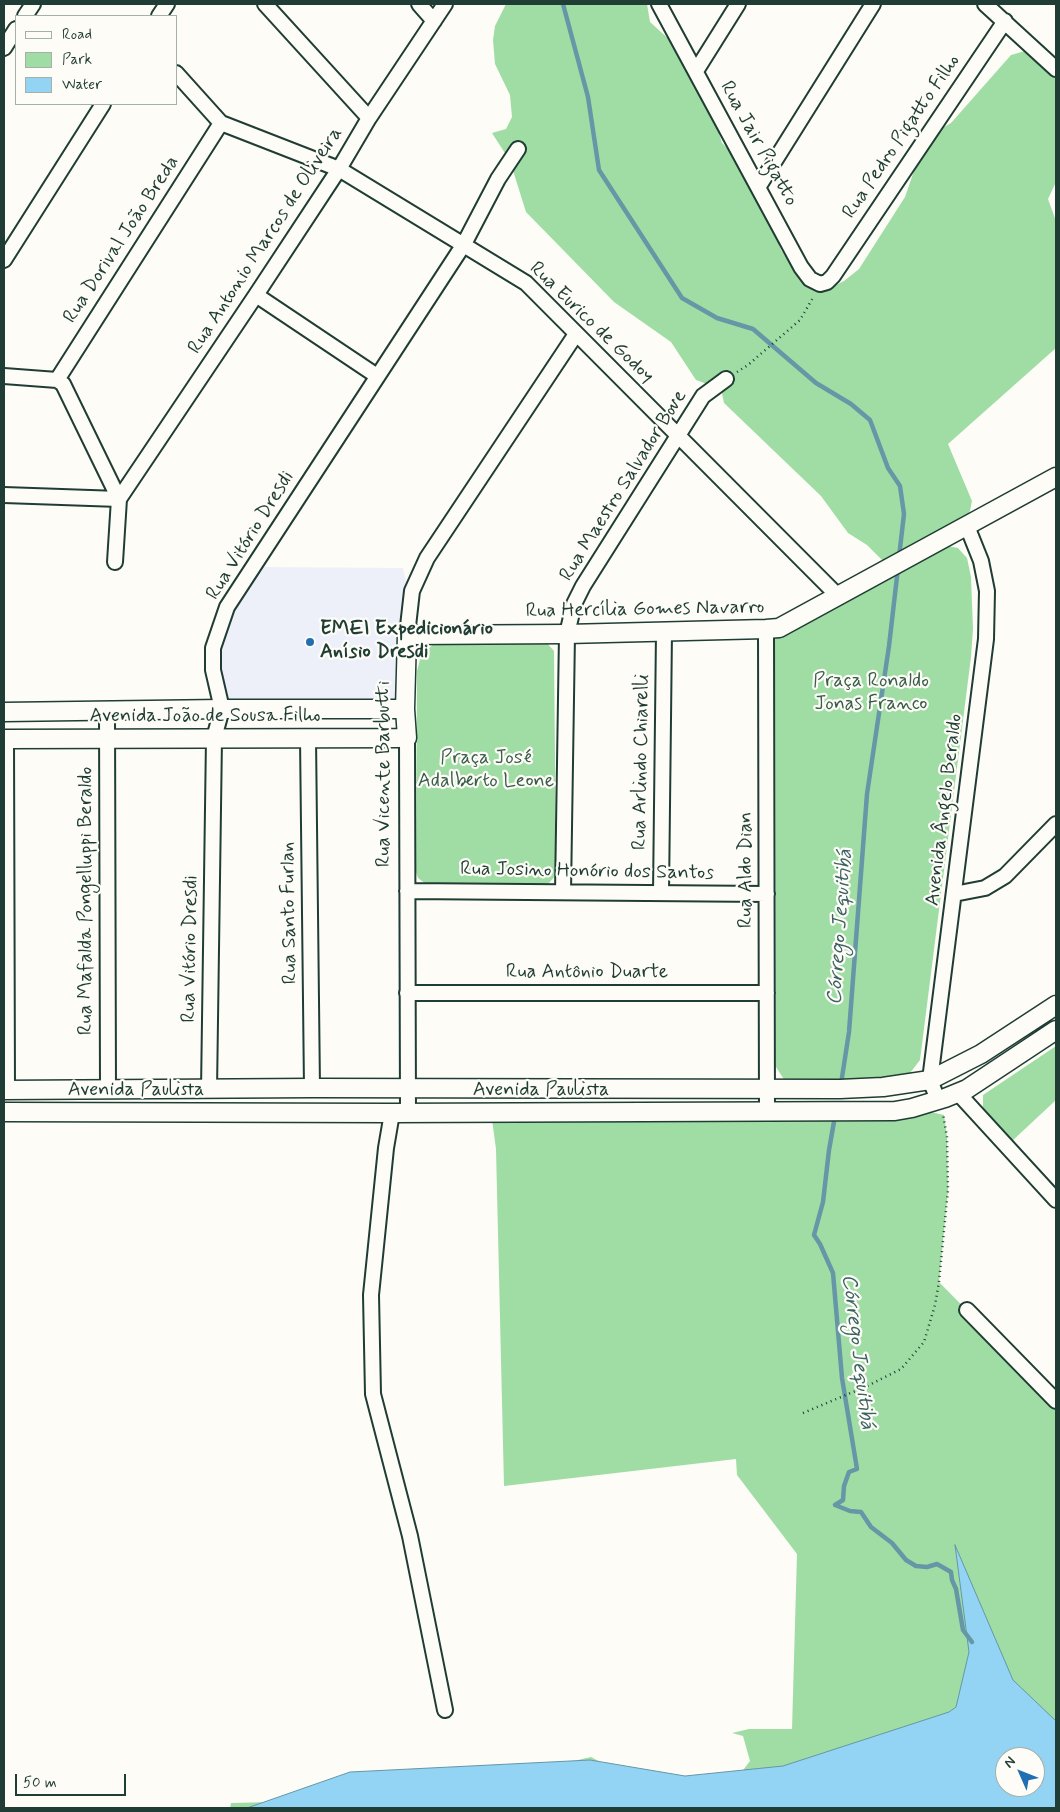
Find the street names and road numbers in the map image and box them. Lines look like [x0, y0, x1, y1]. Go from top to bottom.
street label: Rua Pedro Pigatto Filho [838, 50, 966, 224]
street label: Rua Jair Pigatto [714, 77, 802, 211]
street label: Rua Antonio Marcos de Oliveira [184, 123, 348, 359]
street label: Rua Dorival João Breda [59, 152, 185, 328]
street label: Rua Eurico de Godoy [524, 257, 658, 389]
street label: Rua Maestro Salvador Bove [555, 386, 693, 586]
street label: Rua Vitório Dresdi [202, 467, 300, 605]
street label: Rua Hercília Gomes Navarro [525, 596, 765, 624]
street label: Rua Arlindo Chiarelli [628, 674, 656, 850]
street label: Rua Vicente Barbutti [373, 681, 397, 867]
street label: Avenida João de Sousa Filho [90, 705, 320, 729]
street label: Avenida Ângelo Beraldo [921, 713, 969, 907]
street label: Rua Mafalda Pongelluppi Beraldo [75, 767, 99, 1035]
street label: Rua Aldo Dian [735, 812, 759, 928]
street label: Rua Santo Furlan [277, 842, 303, 984]
street label: Rua Josino Honório dos Santos [460, 858, 714, 886]
street label: Rua Vitório Dresdi [178, 875, 204, 1023]
street label: Rua Antônio Duarte [506, 961, 668, 985]
street label: Avenida Paulista [68, 1079, 204, 1103]
street label: Avenida Paulista [473, 1079, 609, 1103]

